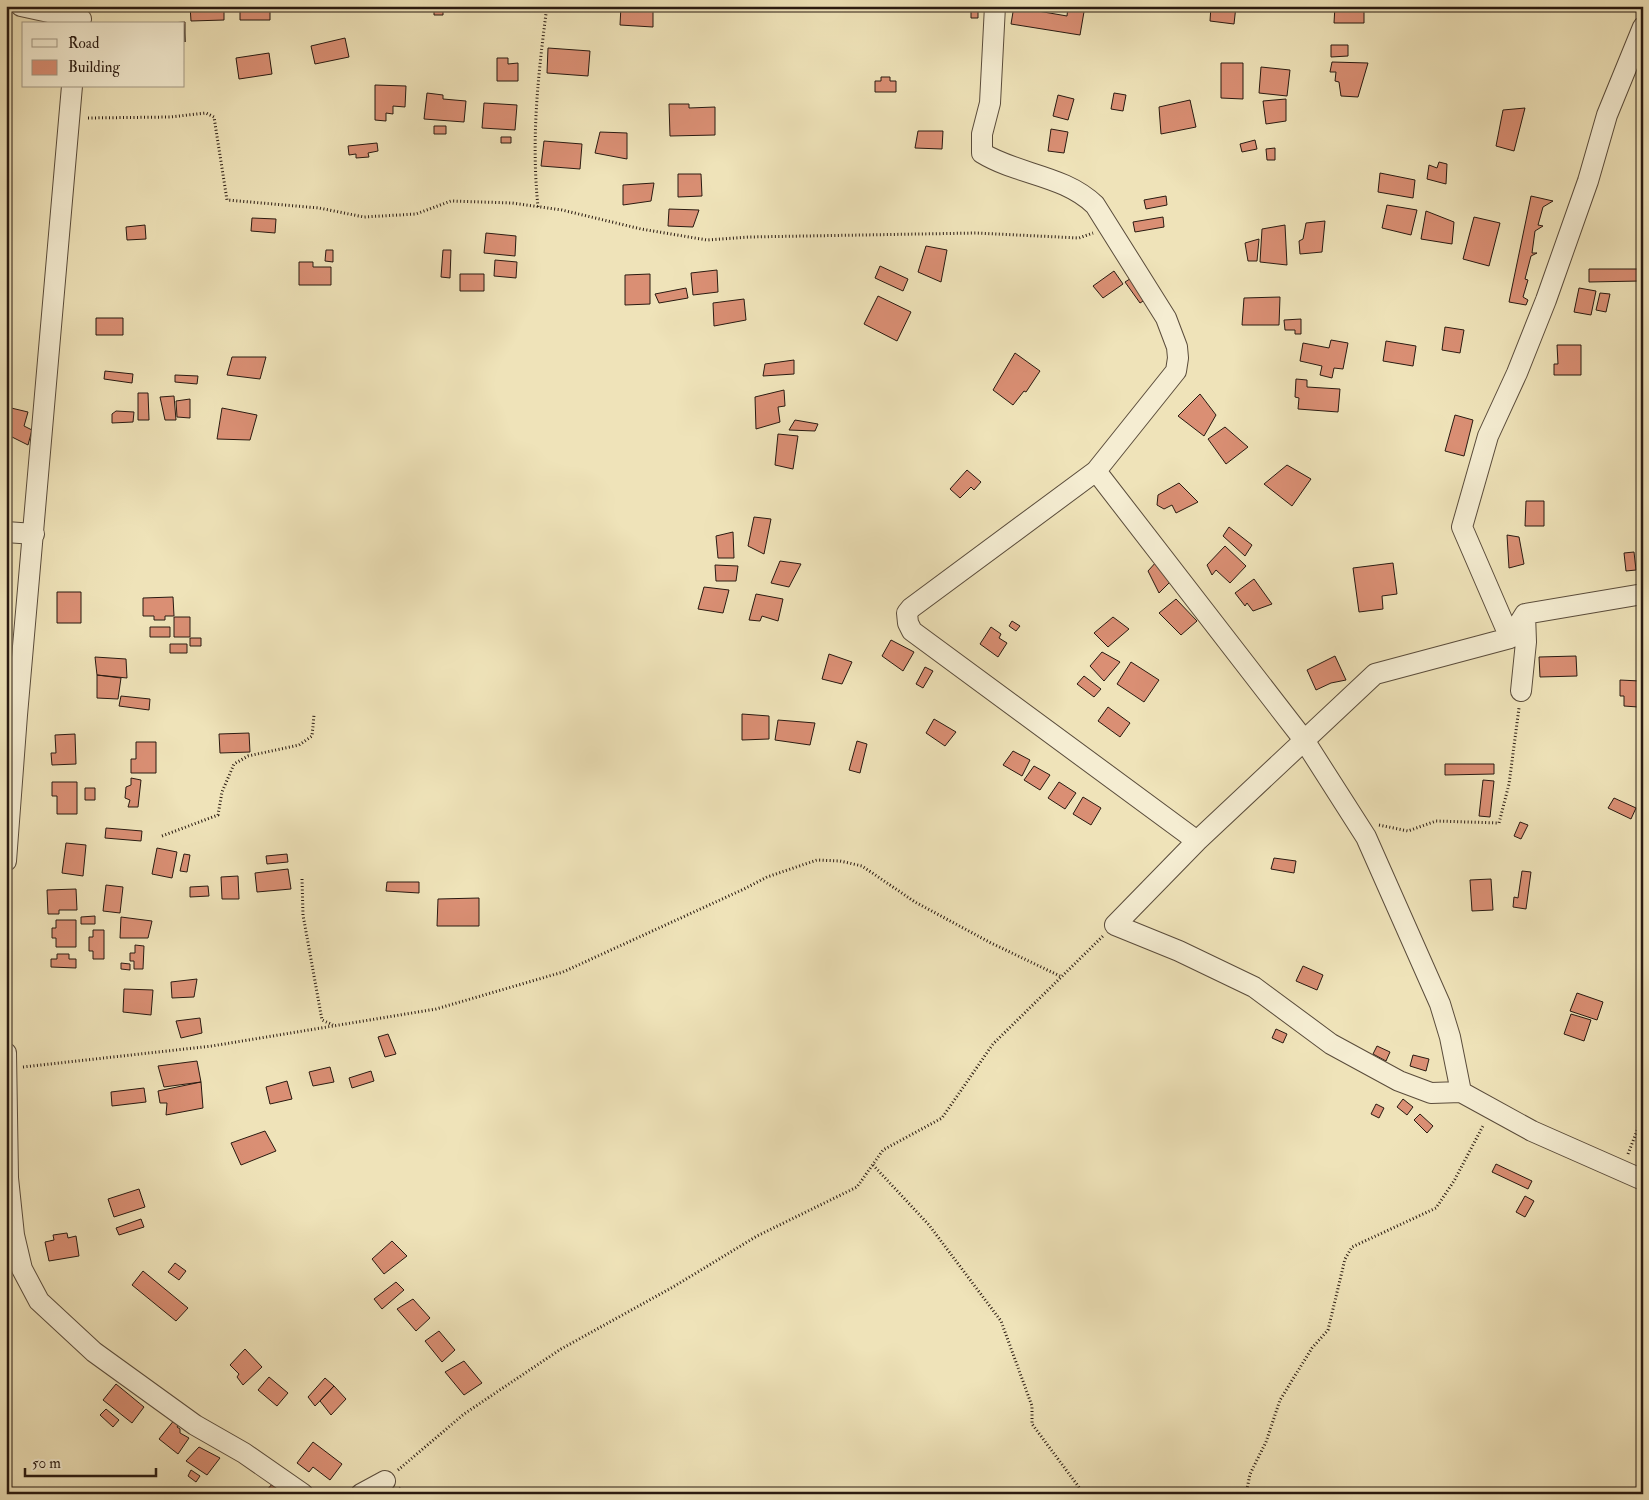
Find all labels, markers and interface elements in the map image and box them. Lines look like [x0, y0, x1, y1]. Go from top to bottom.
legend [22, 22, 185, 88]
text: Road [68, 34, 100, 53]
text: Building [68, 58, 120, 77]
scale bar [25, 1445, 156, 1477]
text: 50 m [32, 1454, 61, 1473]

